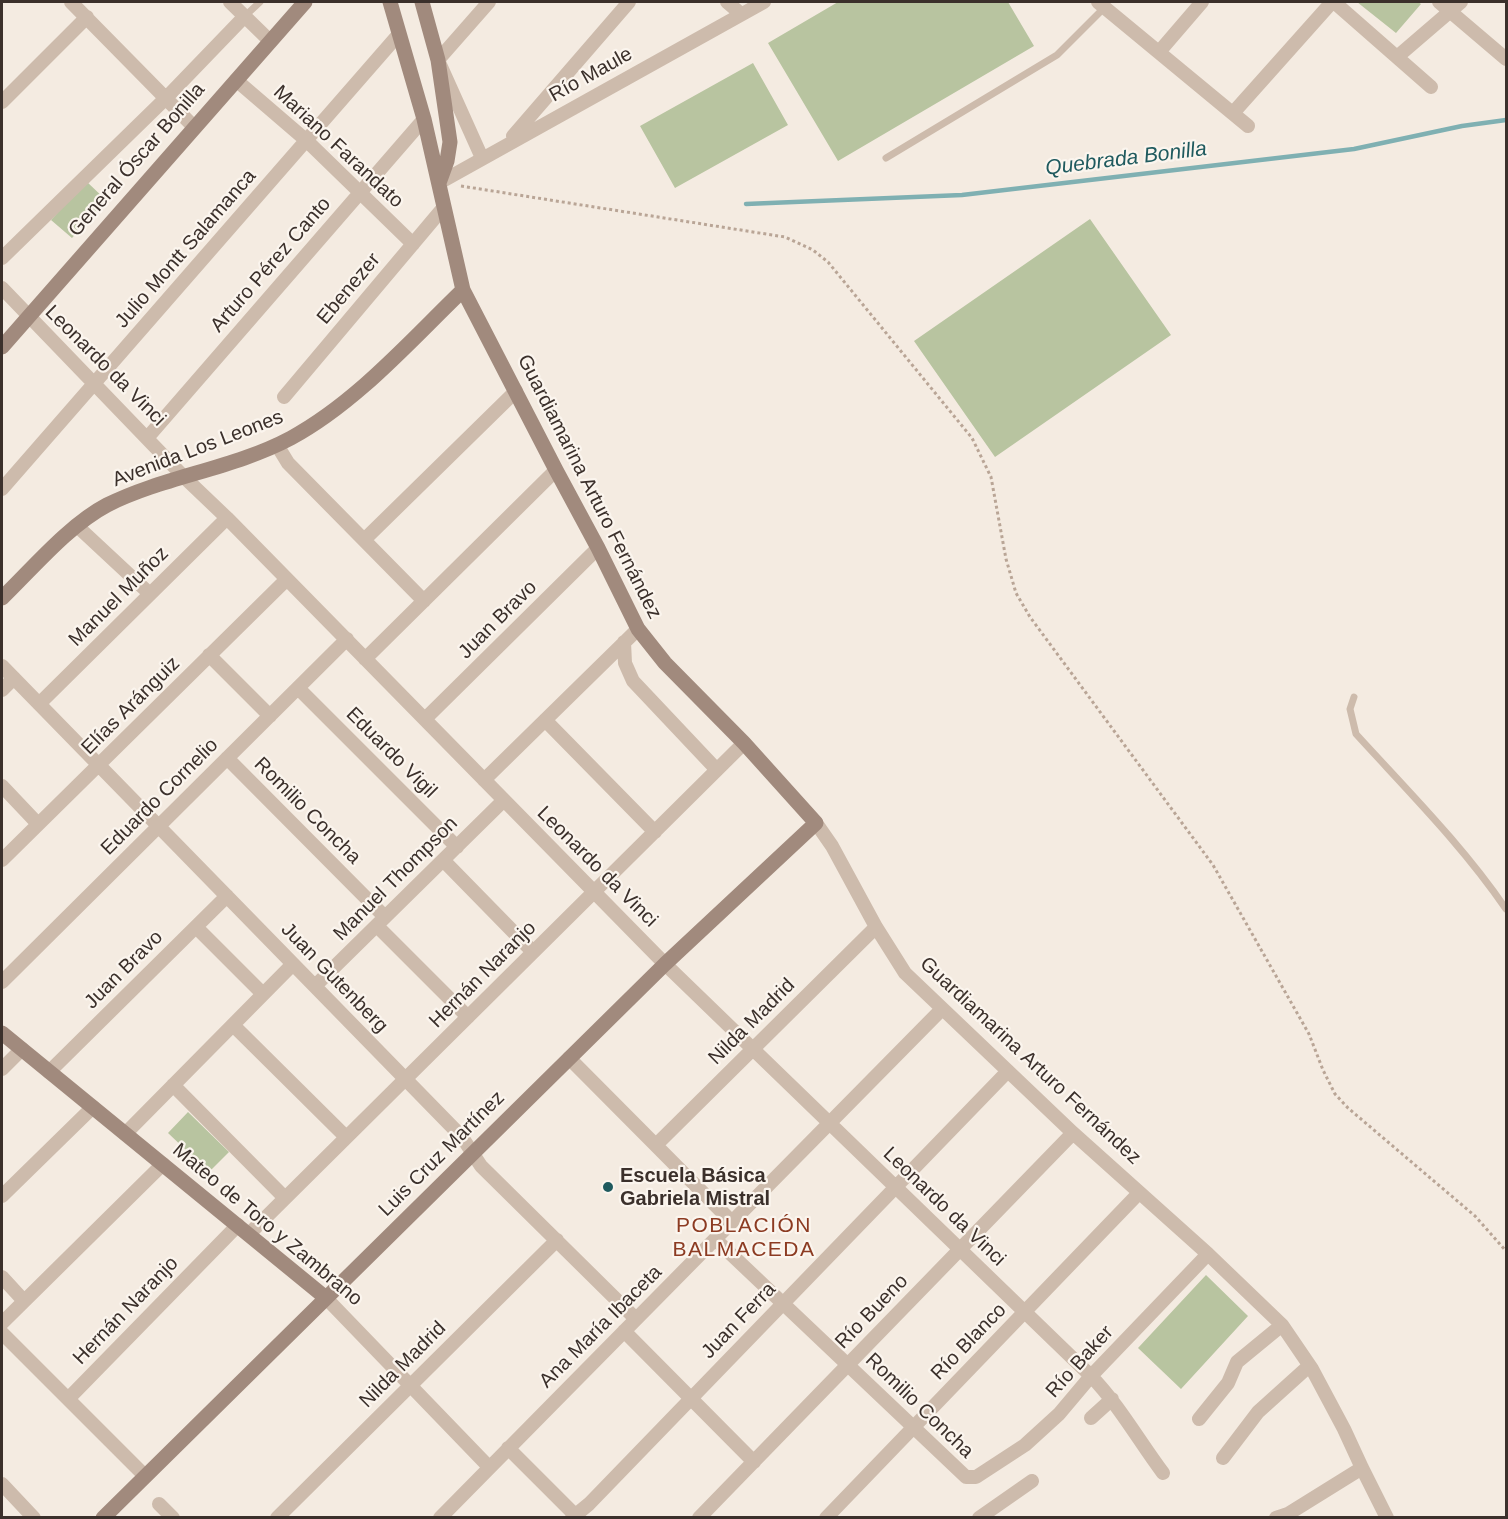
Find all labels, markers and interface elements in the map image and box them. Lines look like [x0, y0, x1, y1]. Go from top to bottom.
street label: Río Maule [545, 42, 637, 108]
street label: General Óscar Bonilla [64, 78, 210, 242]
street label: Mariano Farandato [268, 81, 408, 213]
water label: Quebrada Bonilla [1044, 137, 1208, 181]
street label: Julio Montt Salamanca [111, 165, 261, 333]
street label: Arturo Pérez Canto [206, 193, 336, 337]
street label: Ebenezer [312, 248, 386, 330]
street label: Leonardo da Vinci [40, 301, 170, 431]
street label: Guardiamarina Arturo Fernández [512, 351, 666, 623]
street label: Avenida Los Leones [109, 405, 287, 493]
street label: Manuel Muñoz [64, 542, 174, 652]
street label: Juan Bravo [454, 576, 542, 664]
street label: Elías Aránguiz [77, 652, 185, 760]
street label: Eduardo Vigil [341, 703, 441, 803]
street label: Eduardo Cornelio [96, 733, 224, 861]
street label: Romilio Concha [249, 753, 365, 869]
street label: Leonardo da Vinci [532, 802, 662, 932]
street label: Manuel Thompson [329, 812, 463, 946]
street label: Hernán Naranjo [425, 917, 541, 1033]
street label: Juan Gutenberg [276, 918, 392, 1038]
street label: Juan Bravo [80, 926, 168, 1014]
street label: Guardiamarina Arturo Fernández [914, 952, 1146, 1170]
street label: Nilda Madrid [704, 974, 800, 1070]
street label: Luis Cruz Martínez [374, 1086, 510, 1222]
street label: Mateo de Toro y Zambrano [167, 1139, 367, 1311]
street label: Leonardo da Vinci [878, 1142, 1010, 1272]
place label: Escuela Básica Gabriela Mistral [620, 1164, 770, 1211]
marker: Escuela Básica Gabriela Mistral [601, 1180, 615, 1194]
district label: POBLACIÓN BALMACEDA [672, 1213, 816, 1263]
street label: Hernán Naranjo [68, 1252, 184, 1370]
street label: Ana María Ibaceta [535, 1261, 667, 1393]
street label: Río Bueno [831, 1270, 913, 1354]
street label: Juan Ferra [697, 1278, 781, 1364]
street label: Río Blanco [926, 1298, 1012, 1386]
street label: Nilda Madrid [355, 1317, 451, 1413]
street label: Río Baker [1041, 1321, 1119, 1403]
street label: Romilio Concha [860, 1348, 978, 1464]

